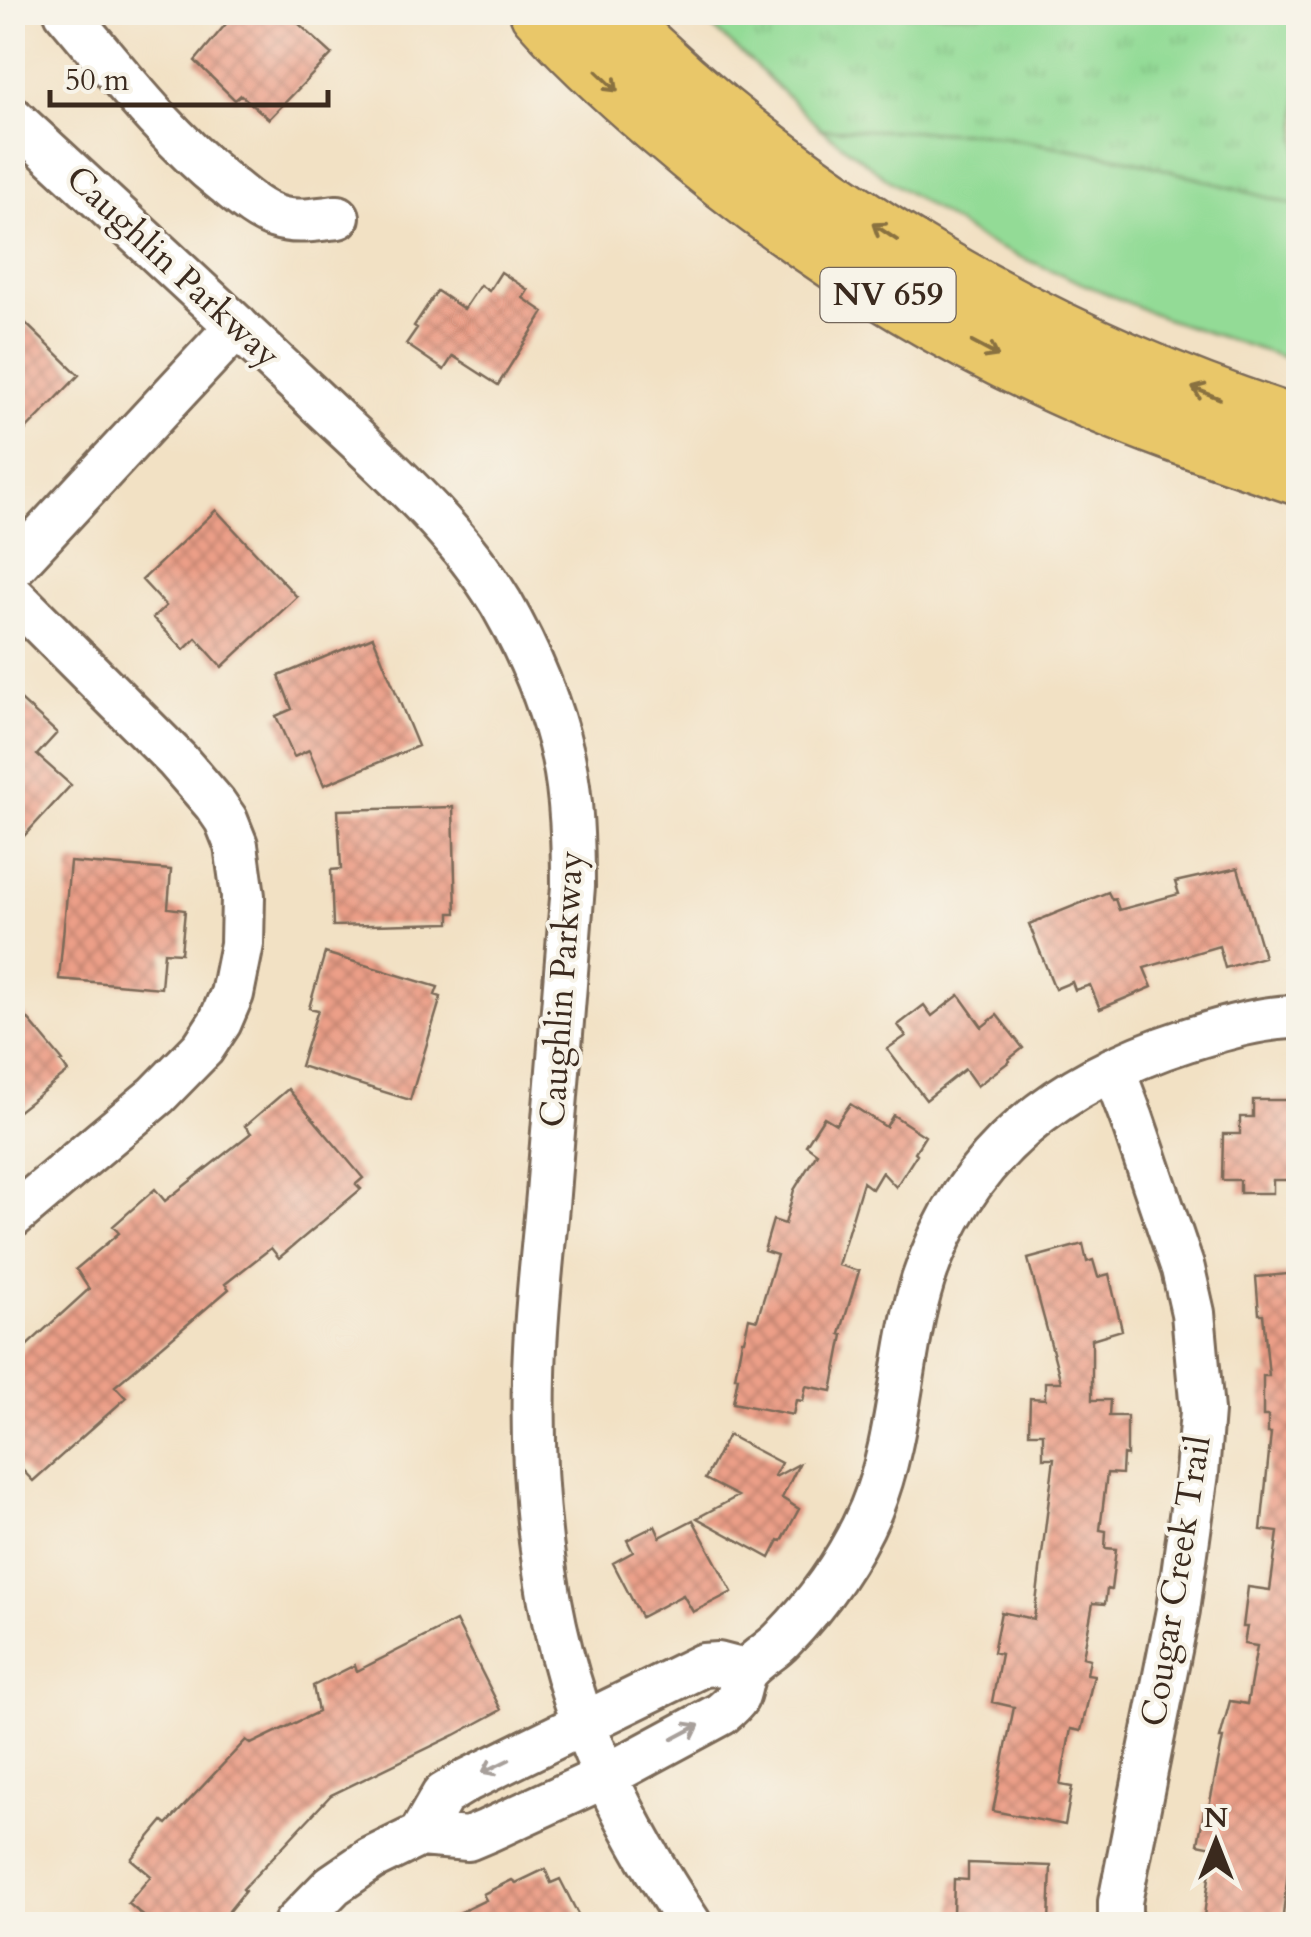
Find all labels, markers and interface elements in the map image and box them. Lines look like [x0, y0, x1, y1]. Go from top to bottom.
scale bar [50, 45, 328, 107]
text: 50 m [65, 60, 130, 101]
one-way arrow [594, 69, 618, 93]
street label: Caughlin Parkway [55, 155, 291, 379]
one-way arrow [872, 222, 900, 243]
road number: NV 659 [820, 268, 956, 322]
one-way arrow [969, 340, 999, 360]
one-way arrow [1192, 383, 1222, 401]
street label: Caughlin Parkway [528, 849, 596, 1129]
street label: Cougar Creek Trail [1129, 1432, 1223, 1730]
one-way arrow [670, 1722, 700, 1742]
one-way arrow [482, 1758, 512, 1777]
north arrow [1166, 1792, 1266, 1892]
text: N [1204, 1799, 1228, 1837]

